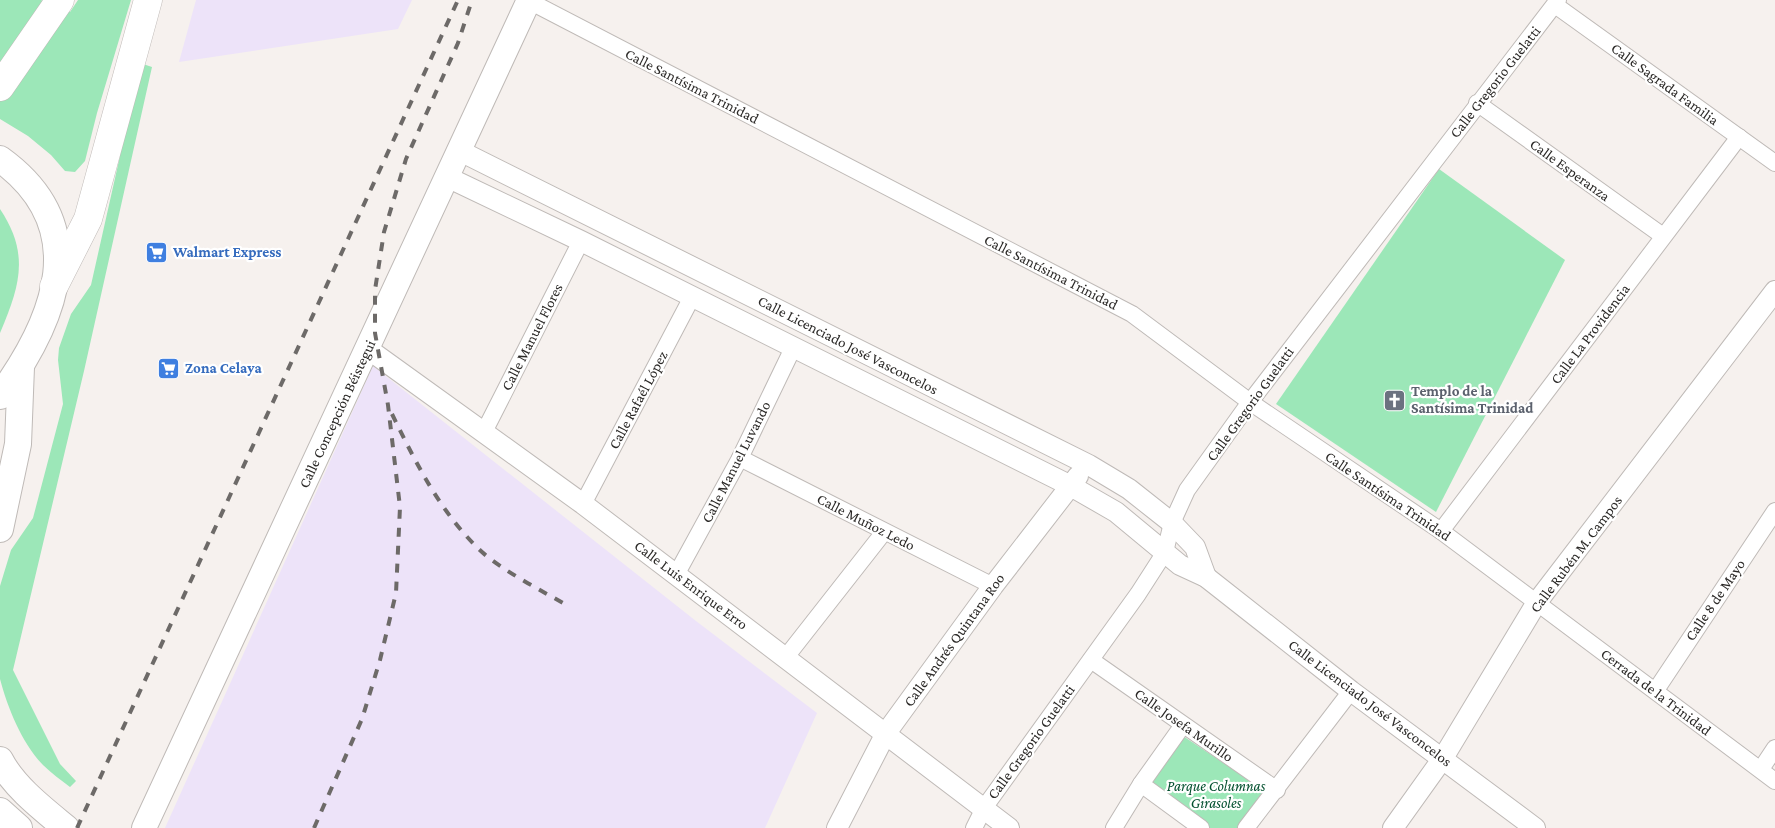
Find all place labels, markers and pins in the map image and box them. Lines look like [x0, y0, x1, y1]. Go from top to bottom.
supermarket icon: Walmart Express [145, 240, 169, 264]
place label: Walmart Express [172, 244, 281, 260]
supermarket icon: Zona Celaya [157, 356, 181, 380]
place label: Zona Celaya [185, 360, 262, 376]
place label: Templo de la Santísima Trinidad [1411, 383, 1534, 416]
church icon: Templo de la Santísima Trinidad [1383, 388, 1407, 412]

